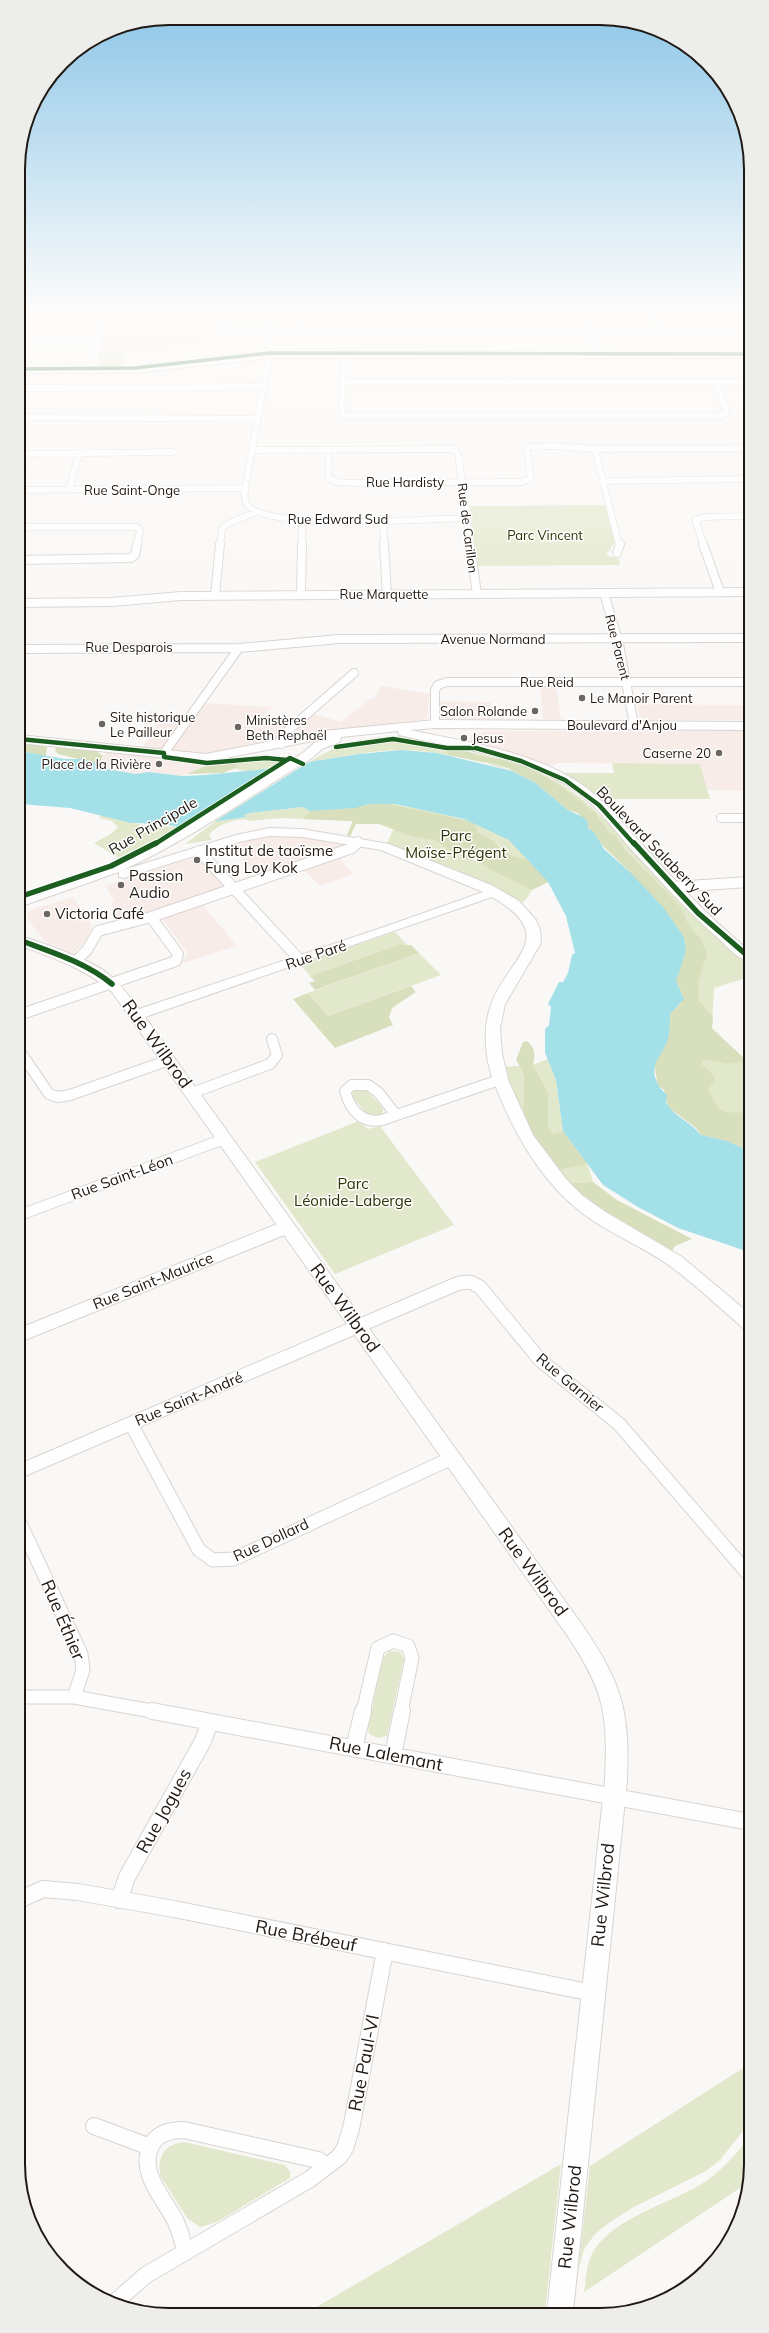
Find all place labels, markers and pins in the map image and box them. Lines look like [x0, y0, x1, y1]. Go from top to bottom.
place label: Le Manoir Parent [590, 690, 693, 706]
marker: Le Manoir Parent [577, 693, 587, 703]
place label: Salon Rolande [440, 703, 527, 719]
marker: Salon Rolande [530, 706, 540, 716]
place label: Site historique Le Pailleur [110, 709, 195, 740]
place label: Ministères Beth Rephaël [246, 712, 327, 743]
marker: Site historique Le Pailleur [97, 719, 107, 729]
marker: Ministères Beth Rephaël [233, 722, 243, 732]
place label: Jesus [472, 730, 504, 746]
marker: Jesus [459, 733, 469, 743]
place label: Caserne 20 [643, 745, 711, 761]
marker: Caserne 20 [714, 748, 724, 758]
place label: Place de la Rivière [41, 756, 151, 772]
marker: Place de la Rivière [154, 759, 164, 769]
place label: Institut de taoïsme Fung Loy Kok [205, 841, 333, 877]
marker: Institut de taoïsme Fung Loy Kok [192, 855, 202, 865]
place label: Passion Audio [129, 866, 183, 902]
marker: Passion Audio [116, 880, 126, 890]
place label: Victoria Café [55, 904, 144, 923]
marker: Victoria Café [42, 909, 52, 919]

